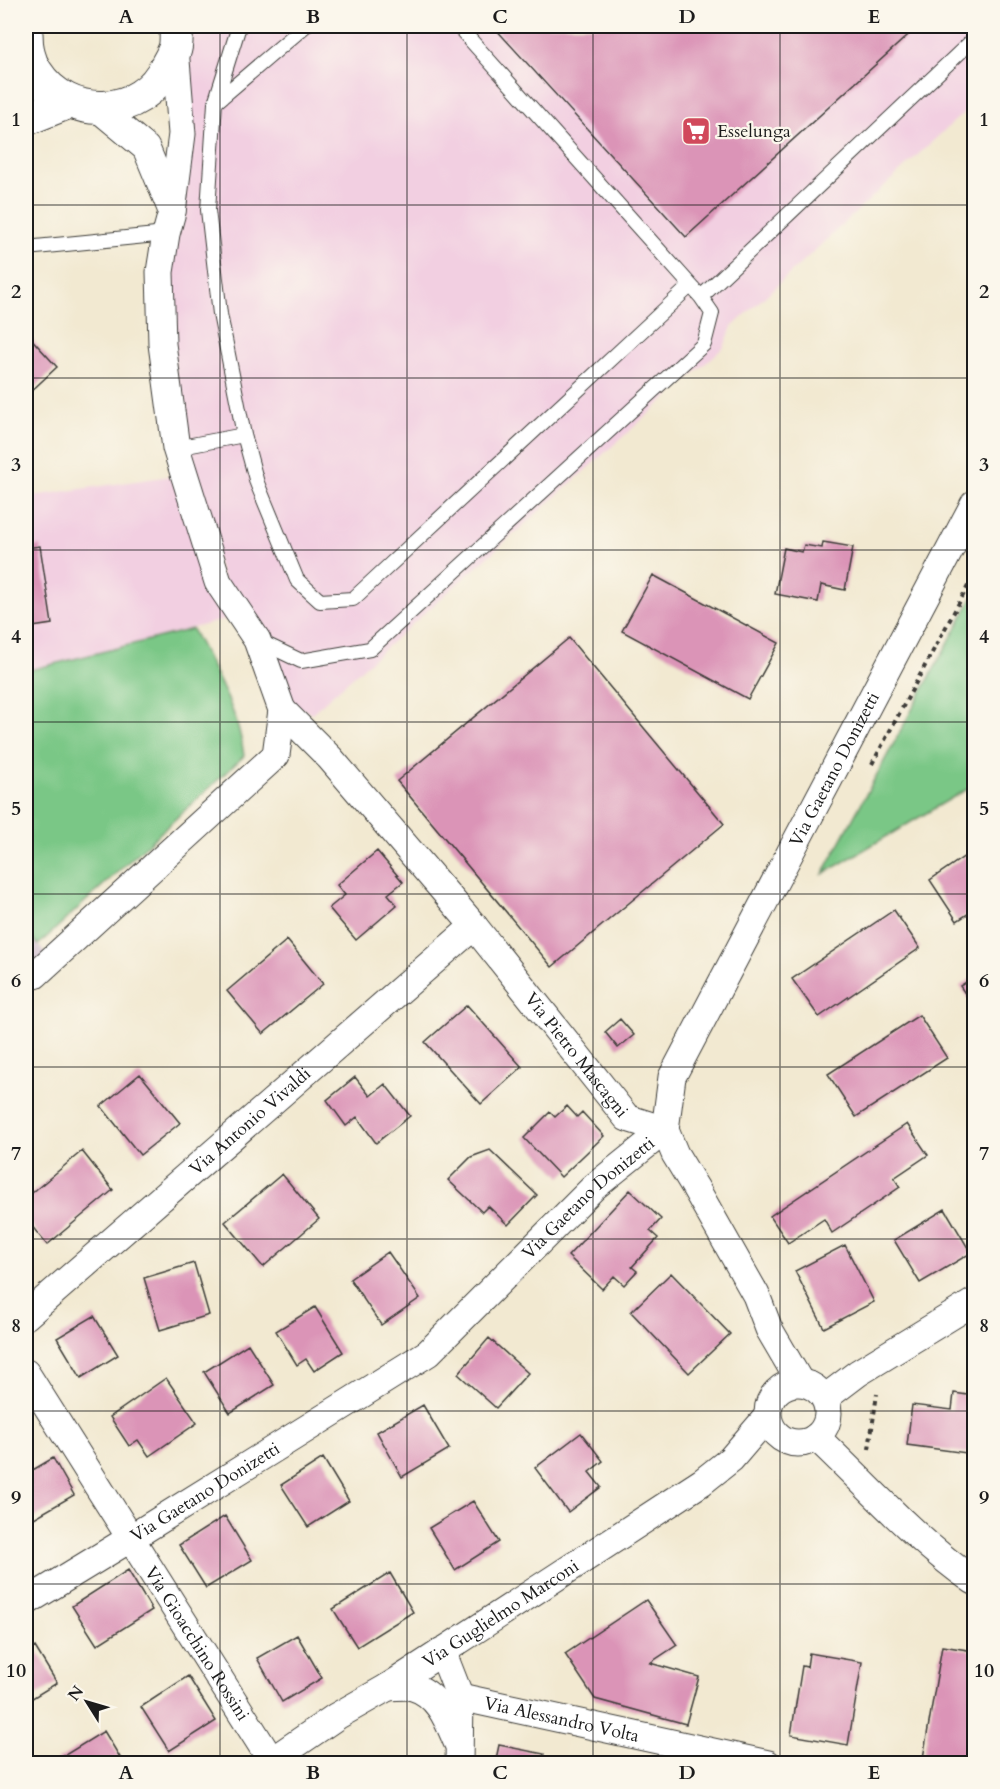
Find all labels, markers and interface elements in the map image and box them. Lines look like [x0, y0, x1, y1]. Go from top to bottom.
text: A [118, 3, 134, 30]
text: B [306, 3, 320, 30]
text: C [492, 3, 508, 30]
text: D [678, 3, 696, 30]
text: E [868, 3, 880, 30]
text: 1 [11, 106, 21, 133]
text: 1 [979, 106, 989, 133]
supermarket icon: Esselunga [680, 115, 712, 147]
place label: Esselunga [717, 119, 791, 144]
text: 2 [11, 278, 21, 305]
text: 2 [979, 278, 989, 305]
text: 3 [11, 451, 21, 478]
text: 3 [979, 451, 989, 478]
text: 4 [11, 623, 21, 650]
text: 4 [979, 623, 989, 650]
street label: Via Gaetano Donizetti [784, 688, 886, 851]
text: 5 [11, 795, 21, 822]
text: 5 [979, 795, 989, 822]
text: 6 [11, 967, 21, 994]
text: 6 [979, 967, 989, 994]
street label: Via Pietro Mascagni [519, 987, 634, 1123]
street label: Via Antonio Vivaldi [184, 1061, 317, 1181]
street label: Via Gaetano Donizetti [517, 1131, 660, 1265]
text: 7 [11, 1140, 21, 1167]
text: 7 [979, 1140, 989, 1167]
text: 8 [11, 1312, 21, 1339]
text: 8 [979, 1312, 989, 1339]
street label: Via Gaetano Donizetti [126, 1436, 285, 1548]
text: 9 [11, 1484, 21, 1511]
text: 9 [979, 1484, 989, 1511]
street label: Via Guglielmo Marconi [418, 1554, 584, 1674]
street label: Via Gioacchino Rossini [138, 1562, 255, 1726]
text: 10 [6, 1657, 26, 1684]
text: 10 [974, 1657, 994, 1684]
north arrow [57, 1672, 117, 1732]
text: N [63, 1681, 89, 1706]
street label: Via Alessandro Volta [481, 1691, 642, 1749]
text: A [118, 1759, 134, 1786]
text: B [306, 1759, 320, 1786]
text: C [492, 1759, 508, 1786]
text: D [678, 1759, 696, 1786]
text: E [868, 1759, 880, 1786]

